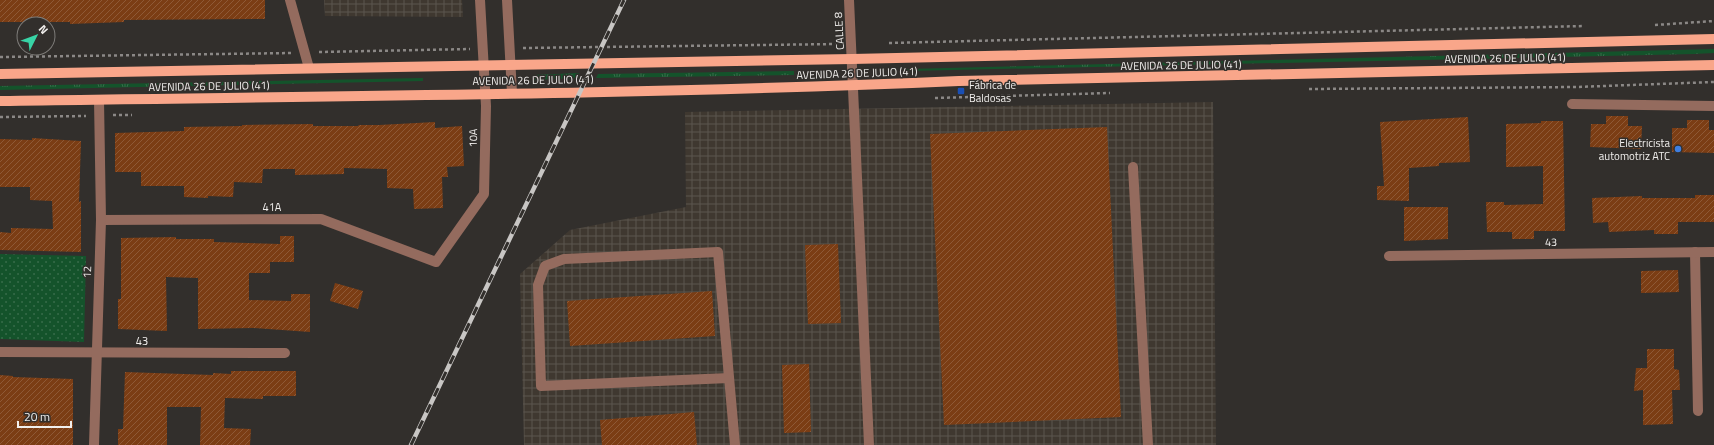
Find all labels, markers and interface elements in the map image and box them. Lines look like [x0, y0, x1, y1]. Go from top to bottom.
street label: CALLE 8 [830, 12, 848, 50]
north arrow [16, 16, 56, 56]
text: N [35, 21, 52, 37]
street label: AVENIDA 26 DE JULIO (41) [1444, 49, 1566, 67]
street label: AVENIDA 26 DE JULIO (41) [1120, 56, 1242, 74]
street label: AVENIDA 26 DE JULIO (41) [796, 63, 918, 83]
street label: AVENIDA 26 DE JULIO (41) [472, 71, 594, 89]
street label: AVENIDA 26 DE JULIO (41) [148, 77, 270, 95]
place label: Fábrica de Baldosas [969, 77, 1016, 106]
marker: Fábrica de Baldosas [956, 86, 966, 96]
street label: 10A [465, 128, 481, 148]
place label: Electricista automotriz ATC [1599, 135, 1670, 164]
marker: Electricista automotriz ATC [1673, 144, 1683, 154]
street label: 41A [263, 199, 282, 215]
street label: 43 [1545, 234, 1557, 250]
street label: 12 [79, 266, 95, 278]
street label: 43 [136, 333, 148, 349]
scale bar [18, 403, 71, 429]
text: 20 m [24, 407, 50, 426]

